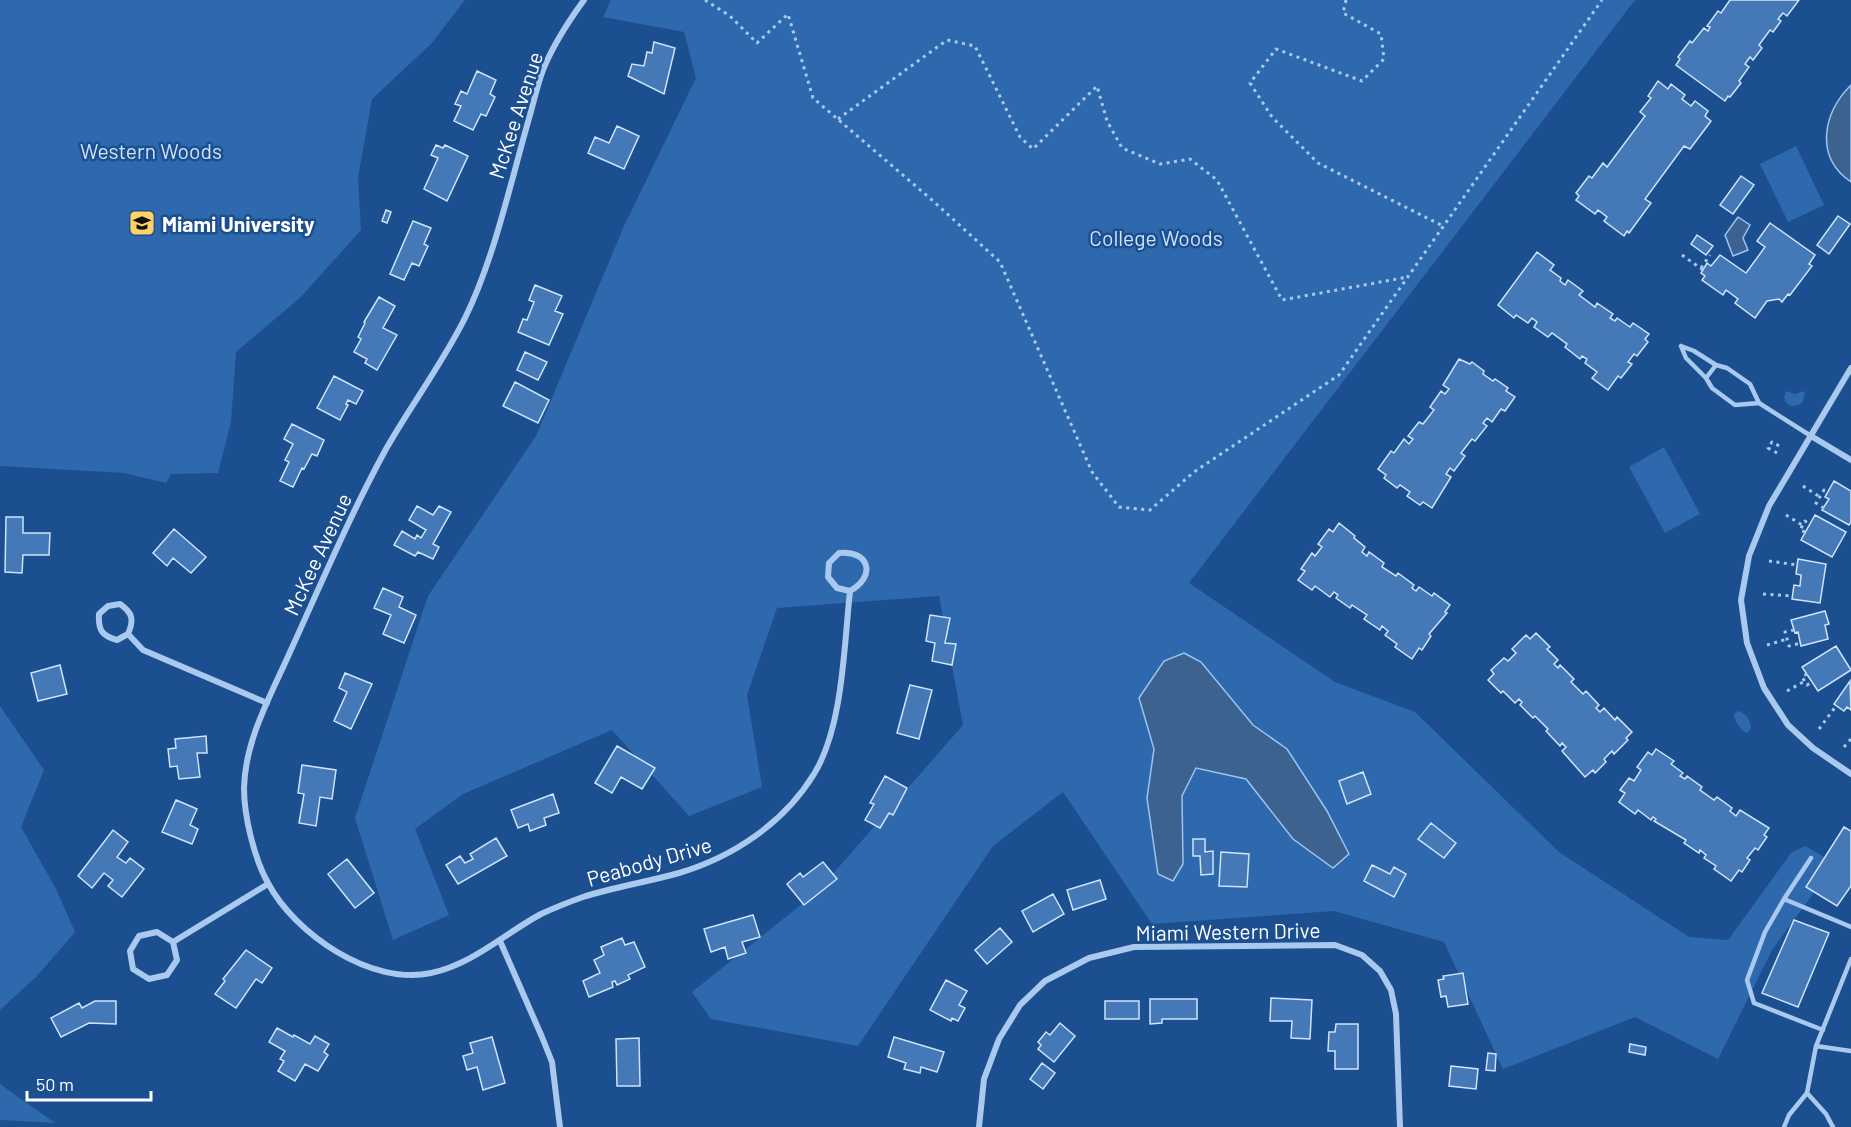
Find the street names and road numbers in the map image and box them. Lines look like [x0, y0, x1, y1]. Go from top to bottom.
street label: McKee Avenue [483, 48, 547, 182]
street label: McKee Avenue [278, 489, 356, 619]
street label: Peabody Drive [584, 831, 714, 891]
street label: Miami Western Drive [1135, 917, 1321, 945]

